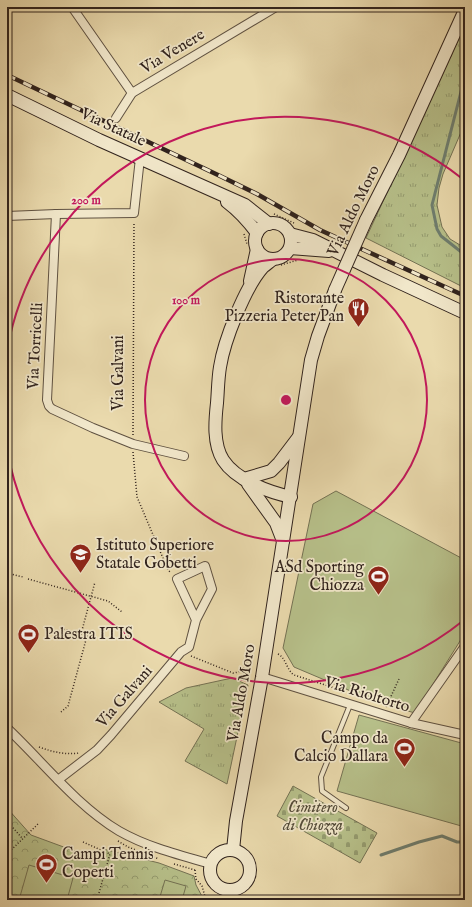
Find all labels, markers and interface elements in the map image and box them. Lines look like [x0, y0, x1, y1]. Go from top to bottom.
street label: Via Venere [136, 25, 209, 79]
street label: Via Statale [76, 104, 149, 152]
street label: Via Aldo Moro [323, 162, 385, 261]
text: 200 m [71, 193, 101, 208]
place label: Ristorante Pizzeria Peter Pan [225, 289, 344, 327]
text: 100 m [172, 293, 201, 308]
restaurant icon: Ristorante Pizzeria Peter Pan [346, 295, 372, 328]
street label: Via Torricelli [24, 302, 48, 391]
street label: Via Galvani [109, 335, 129, 412]
centre of rings [279, 393, 293, 407]
place label: Istituto Superiore Statale Gobetti [96, 536, 214, 574]
school or university icon: Istituto Superiore Statale Gobetti [67, 542, 93, 575]
place label: ASd Sporting Chiozza [274, 558, 364, 596]
sports icon: ASd Sporting Chiozza [366, 564, 392, 597]
sports icon: Palestra ITIS [15, 622, 41, 655]
place label: Palestra ITIS [44, 625, 133, 645]
street label: Via Aldo Moro [223, 642, 260, 744]
street label: Via Galvani [92, 662, 157, 733]
street label: Via Rioltorto [321, 672, 413, 718]
place label: Campo da Calcio Dallara [294, 729, 388, 767]
sports icon: Campo da Calcio Dallara [391, 735, 417, 768]
park label: Cimitero di Chiozza [282, 798, 343, 836]
place label: Campi Tennis Coperti [62, 845, 154, 883]
sports icon: Campi Tennis Coperti [34, 851, 60, 884]

